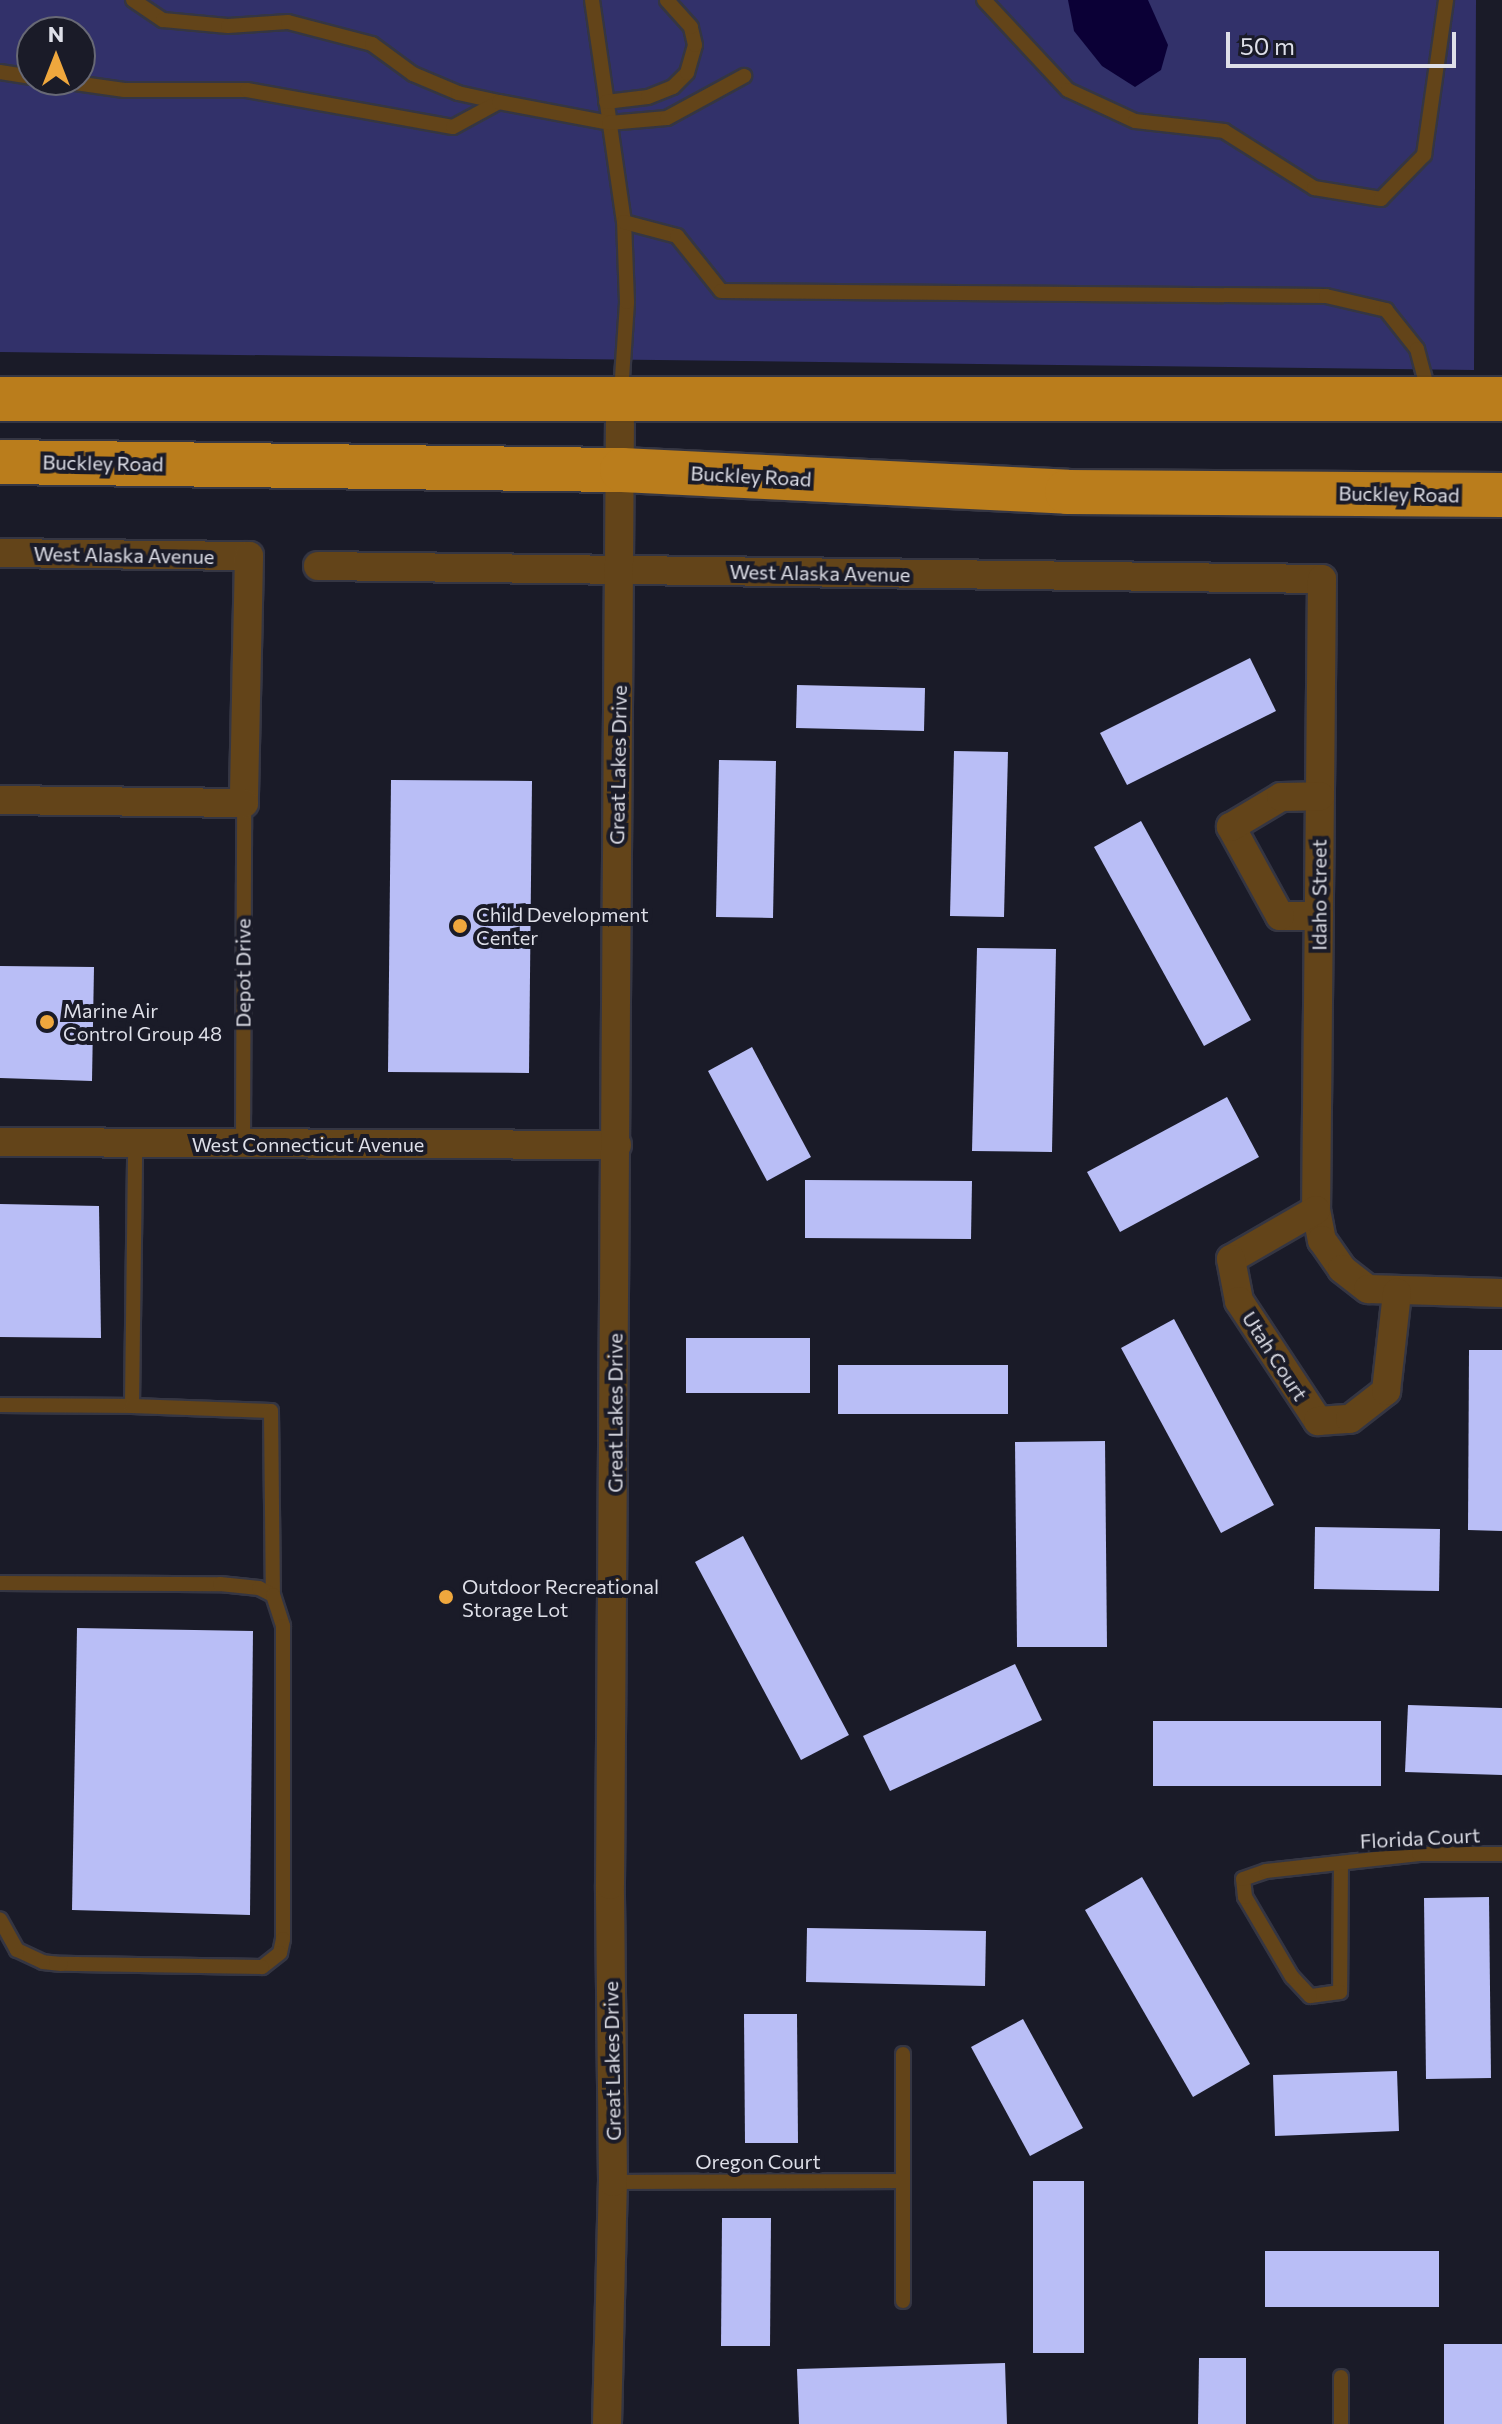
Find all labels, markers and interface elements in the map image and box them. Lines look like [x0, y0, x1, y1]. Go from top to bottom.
north arrow [16, 16, 96, 96]
scale bar [1230, 16, 1460, 66]
text: N [48, 20, 64, 47]
text: 50 m [1240, 31, 1295, 60]
street label: Buckley Road [42, 450, 164, 476]
street label: Buckley Road [690, 461, 812, 491]
street label: Buckley Road [1338, 481, 1460, 507]
street label: West Alaska Avenue [33, 541, 215, 569]
street label: West Alaska Avenue [729, 559, 911, 587]
street label: Great Lakes Drive [605, 685, 631, 845]
street label: Idaho Street [1307, 839, 1331, 951]
place label: Child Development Center [476, 902, 649, 949]
marker: Child Development Center [451, 917, 469, 935]
street label: Depot Drive [231, 918, 255, 1028]
place label: Marine Air Control Group 48 [63, 998, 222, 1045]
marker: Marine Air Control Group 48 [38, 1013, 56, 1031]
street label: West Connecticut Avenue [192, 1132, 424, 1156]
street label: Utah Court [1237, 1307, 1313, 1405]
street label: Great Lakes Drive [603, 1333, 627, 1493]
place label: Outdoor Recreational Storage Lot [462, 1574, 659, 1621]
marker: Outdoor Recreational Storage Lot [437, 1588, 455, 1606]
street label: Florida Court [1359, 1823, 1481, 1853]
street label: Great Lakes Drive [599, 1981, 625, 2141]
street label: Oregon Court [695, 2149, 821, 2173]

